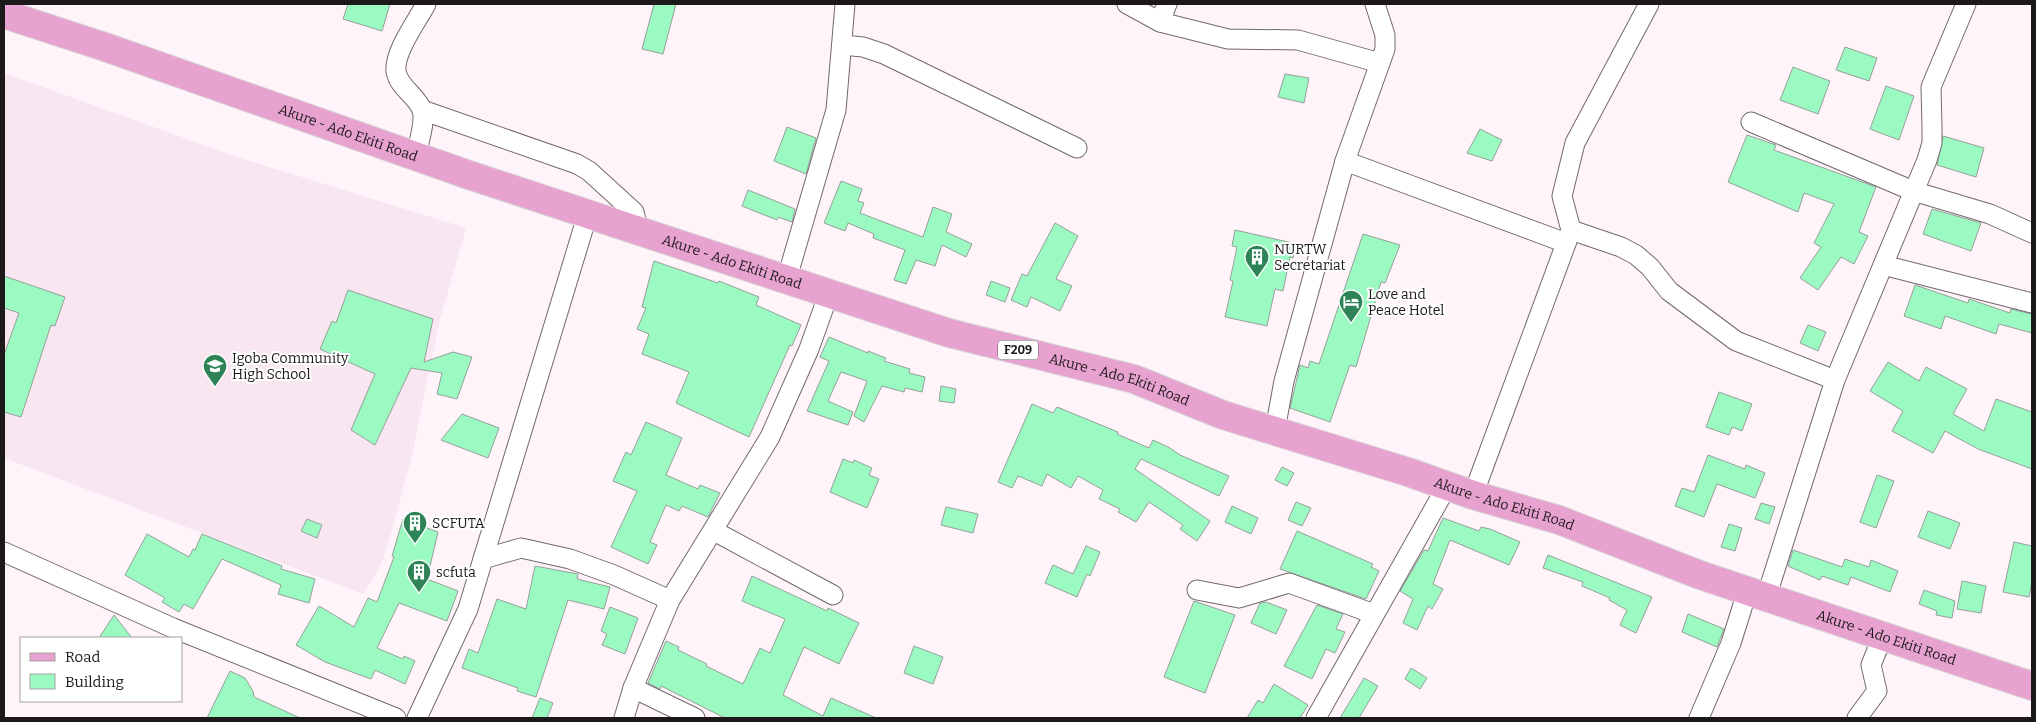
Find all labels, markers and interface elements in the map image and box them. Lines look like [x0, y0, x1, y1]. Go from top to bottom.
street label: Akure - Ado Ekiti Road [276, 100, 420, 165]
street label: Akure - Ado Ekiti Road [660, 231, 804, 293]
place label: NURTW Secretariat [1274, 241, 1346, 274]
building icon: NURTW Secretariat [1244, 244, 1270, 278]
place label: Love and Peace Hotel [1368, 286, 1444, 319]
hotel icon: Love and Peace Hotel [1338, 289, 1364, 323]
road number: F209 [998, 340, 1038, 360]
place label: Igoba Community High School [232, 350, 349, 383]
street label: Akure - Ado Ekiti Road [1047, 350, 1192, 409]
school or university icon: Igoba Community High School [202, 353, 228, 387]
street label: Akure - Ado Ekiti Road [1432, 473, 1577, 534]
building icon: SCFUTA [402, 510, 428, 544]
place label: SCFUTA [432, 515, 485, 532]
building icon: scfuta [406, 559, 432, 593]
place label: scfuta [436, 564, 476, 581]
street label: Akure - Ado Ekiti Road [1814, 606, 1958, 669]
legend [20, 637, 182, 702]
text: Road [65, 648, 100, 666]
text: Building [65, 673, 124, 691]

